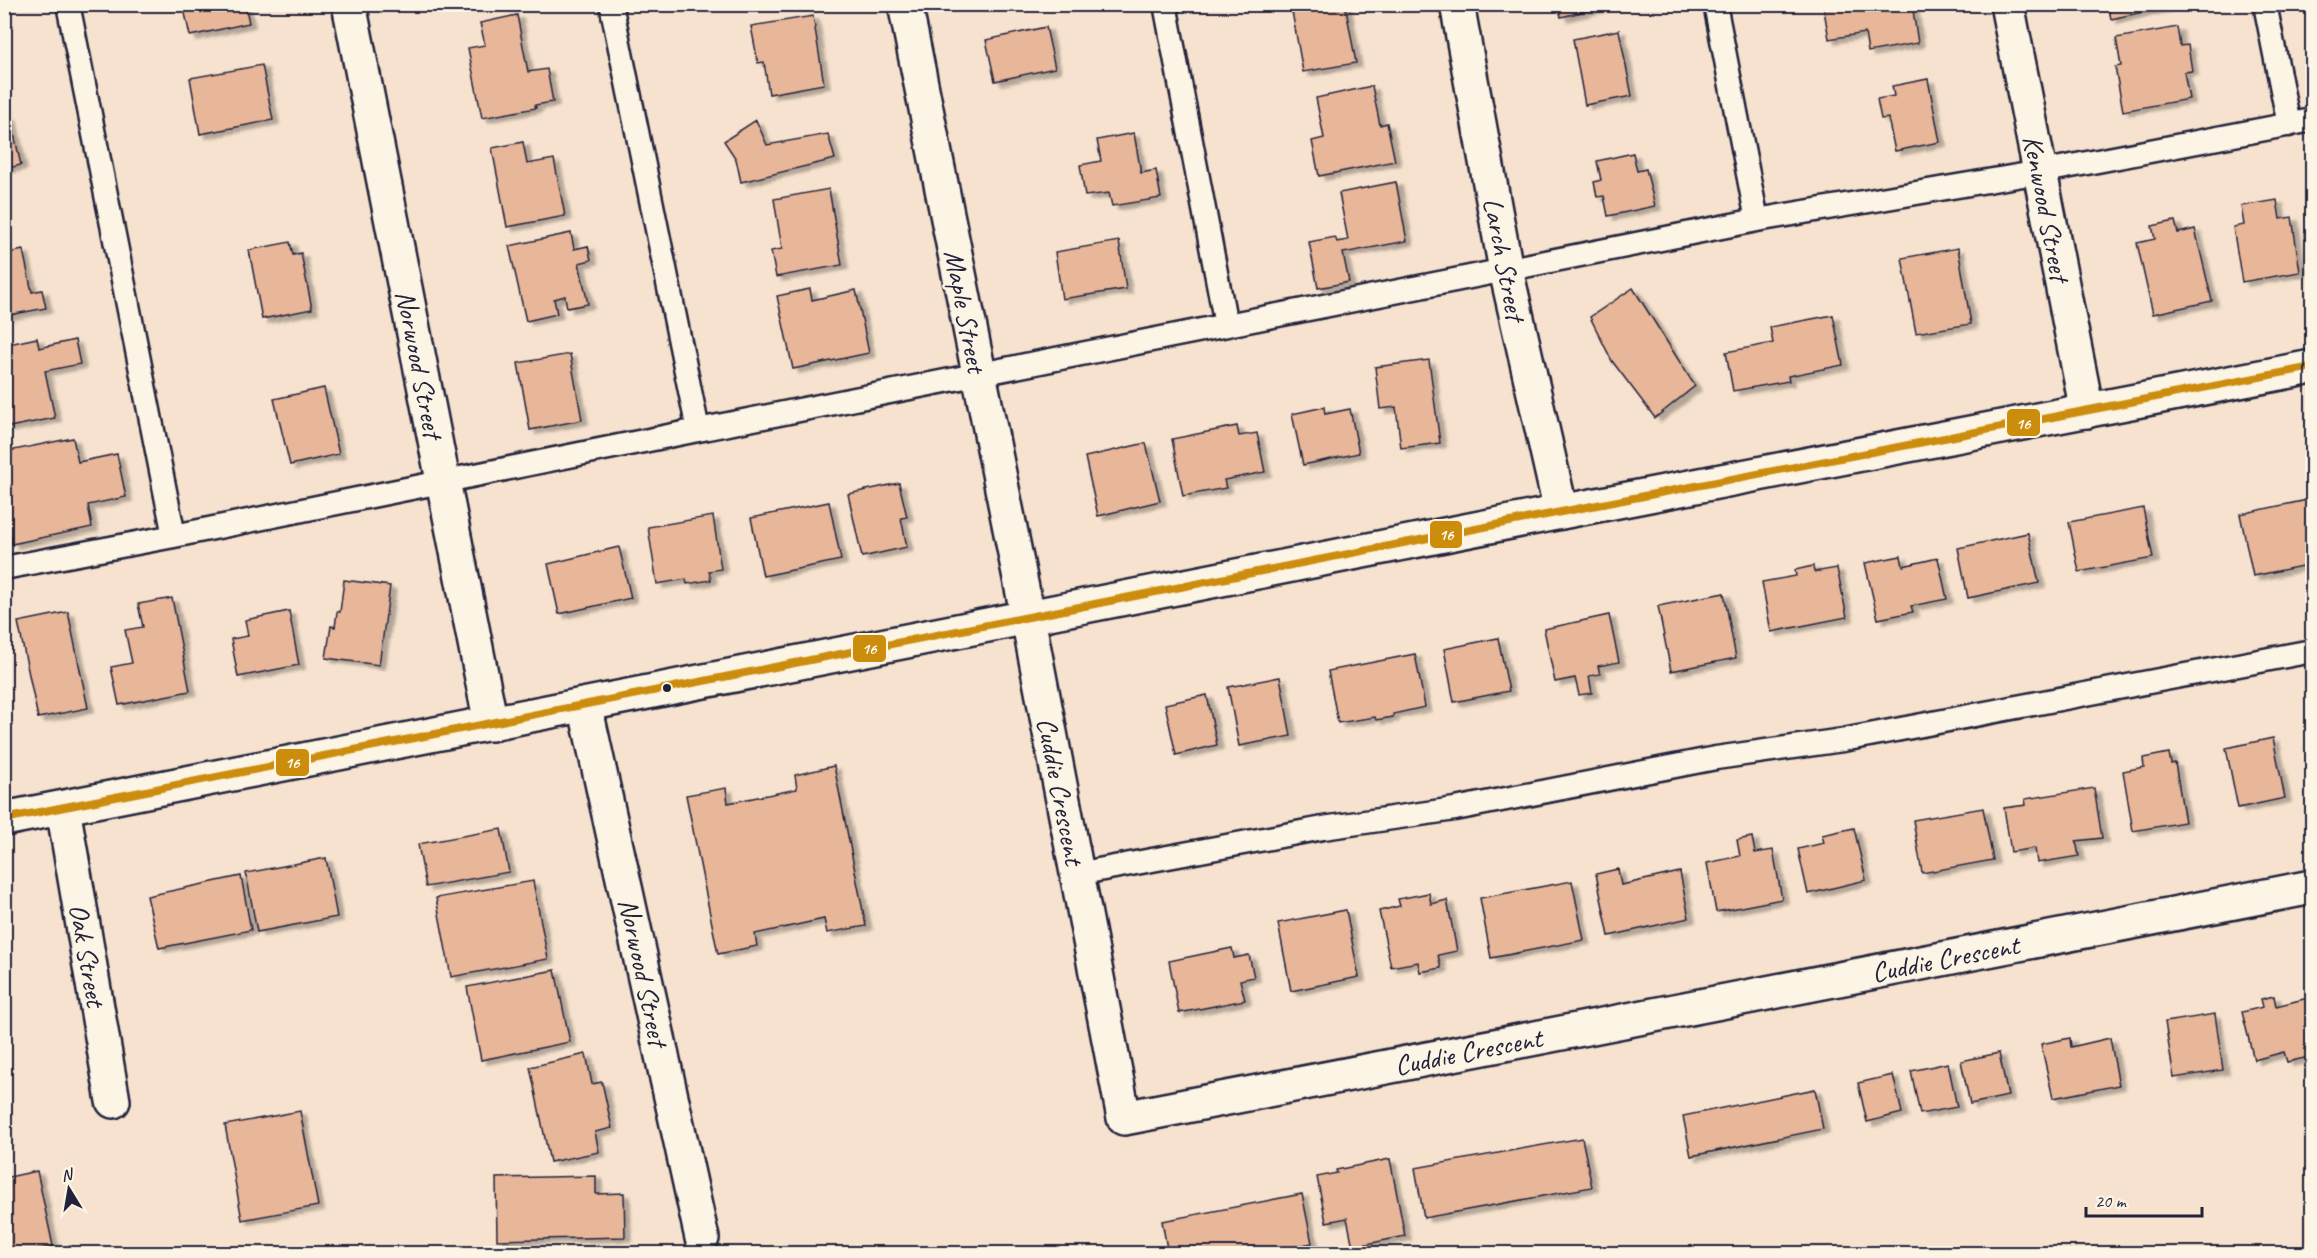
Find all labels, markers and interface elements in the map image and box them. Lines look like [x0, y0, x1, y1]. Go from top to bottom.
street label: Kenwood Street [2015, 132, 2078, 288]
street label: Larch Street [1476, 195, 1534, 327]
street label: Maple Street [936, 247, 995, 378]
street label: Norwood Street [388, 287, 452, 445]
line badge: 16 [2006, 408, 2041, 437]
text: 16 [2016, 414, 2032, 434]
line badge: 16 [1429, 520, 1463, 549]
text: 16 [1439, 525, 1455, 545]
line badge: 16 [852, 634, 887, 663]
text: 16 [862, 639, 878, 659]
unlabelled marker [661, 682, 673, 694]
street label: Cuddie Crescent [1029, 715, 1092, 870]
line badge: 16 [275, 748, 310, 777]
text: 16 [285, 753, 301, 773]
street label: Norwood Street [611, 895, 677, 1053]
street label: Oak Street [61, 901, 114, 1012]
street label: Cuddie Crescent [1869, 927, 2024, 990]
street label: Cuddie Crescent [1392, 1020, 1547, 1083]
north arrow [39, 1159, 99, 1219]
text: N [60, 1164, 76, 1186]
scale bar [2086, 1180, 2202, 1218]
text: 20 m [2095, 1190, 2128, 1212]

